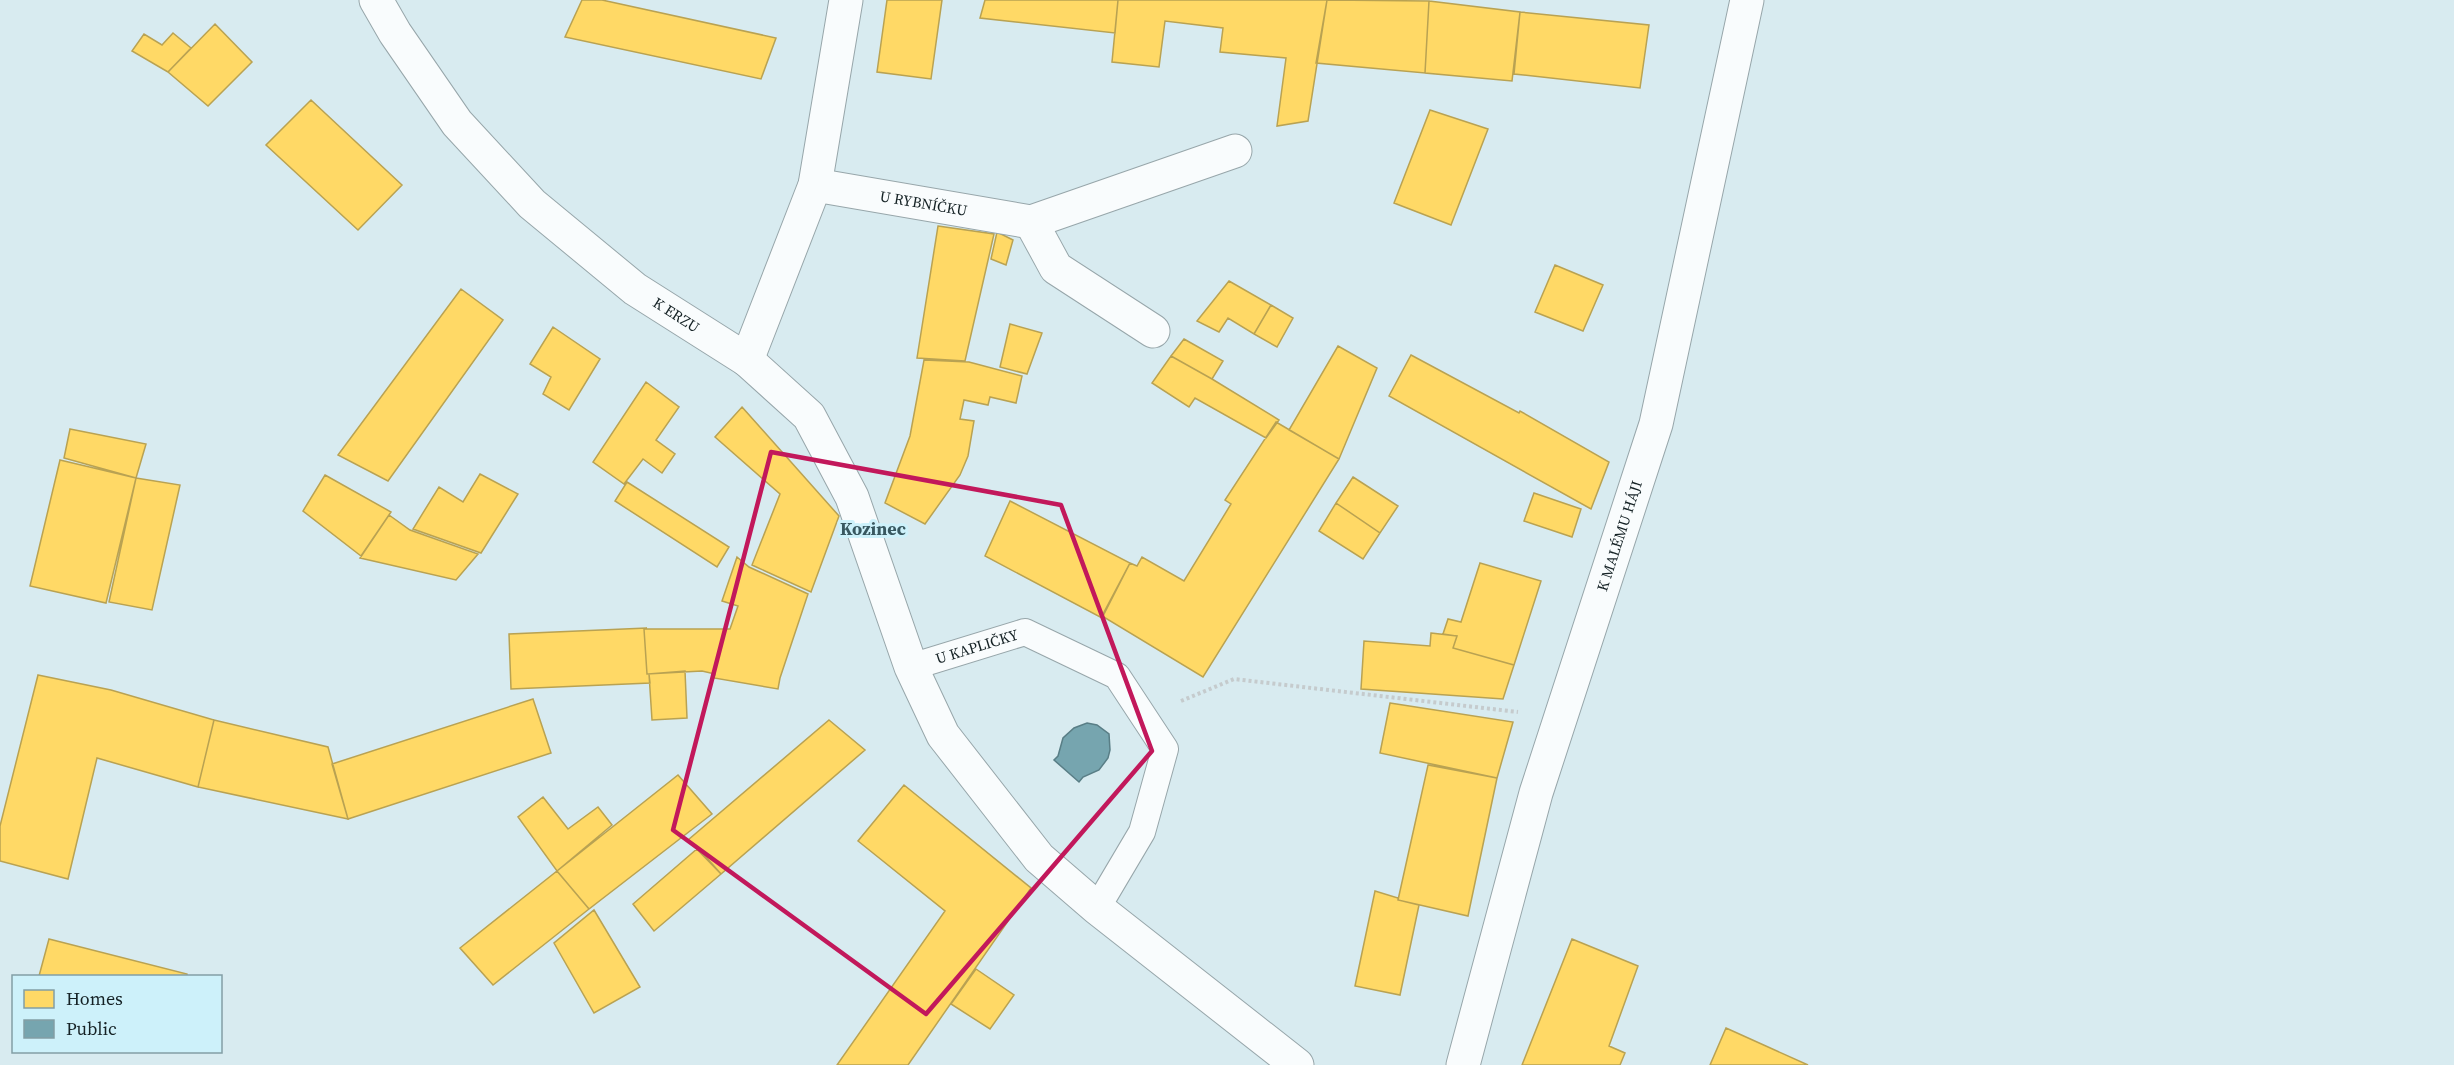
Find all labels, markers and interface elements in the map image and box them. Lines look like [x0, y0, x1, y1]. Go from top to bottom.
street label: U RYBNÍČKU [878, 185, 969, 221]
street label: K ERZU [649, 292, 704, 337]
street label: K MALÉMU HÁJI [1591, 478, 1647, 594]
district label: Kozinec [840, 516, 906, 541]
street label: U KAPLIČKY [933, 624, 1021, 669]
legend [12, 975, 222, 1053]
text: Homes [66, 986, 123, 1011]
text: Public [66, 1016, 117, 1041]

